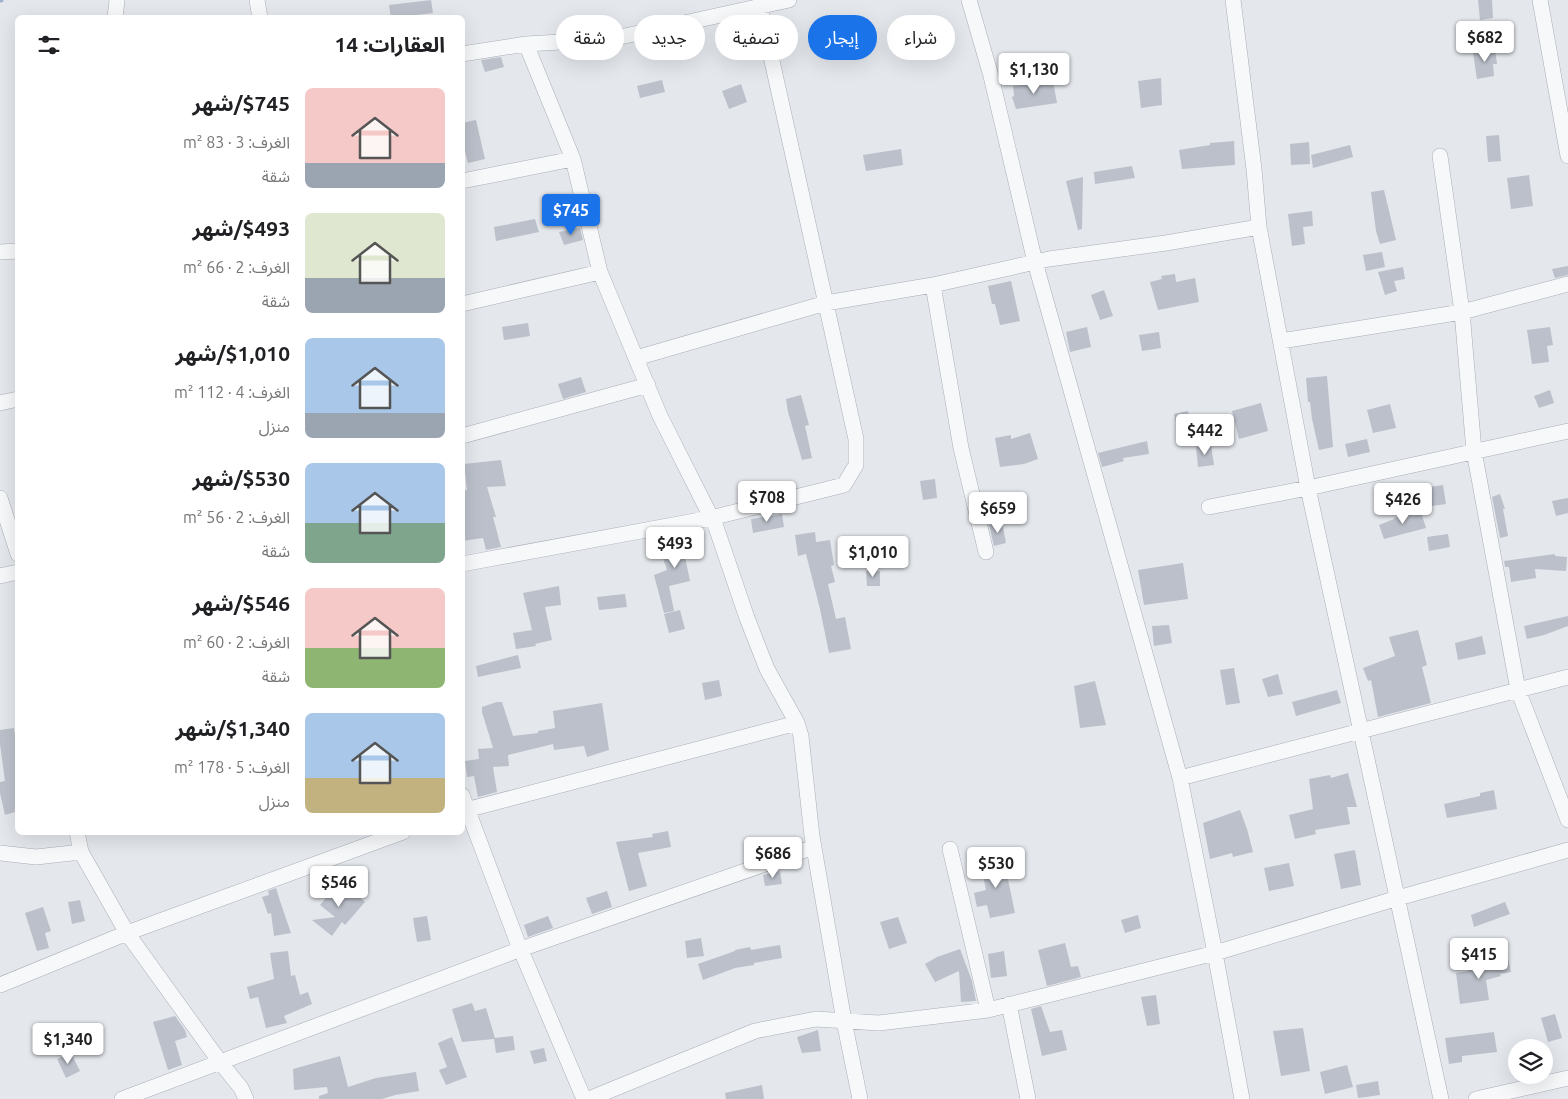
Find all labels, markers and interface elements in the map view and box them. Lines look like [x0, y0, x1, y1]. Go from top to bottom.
chip: شقة [556, 15, 624, 60]
chip: جديد [634, 15, 705, 60]
chip: تصفية [715, 15, 798, 60]
chip: إيجار [808, 15, 877, 60]
chip: شراء [887, 15, 955, 60]
pin: $682 [1455, 20, 1515, 63]
text: $682 [1467, 28, 1503, 46]
icon: filters [35, 31, 63, 59]
text: العقارات: 14 [335, 32, 445, 56]
pin: $1,130 [993, 52, 1075, 95]
text: $1,130 [1009, 60, 1059, 78]
text: $745/شهر [192, 91, 290, 115]
icon: home [345, 108, 405, 168]
text: الغرف: 3 · 83 m² [183, 133, 290, 151]
text: شقة [262, 167, 290, 185]
pin: $745 [541, 194, 601, 236]
text: $745 [553, 201, 589, 219]
text: $493/شهر [192, 216, 290, 240]
icon: home [345, 233, 405, 293]
text: الغرف: 2 · 66 m² [183, 258, 290, 276]
text: شقة [262, 292, 290, 310]
text: $1,010/شهر [175, 341, 290, 365]
icon: home [345, 358, 405, 418]
text: الغرف: 4 · 112 m² [174, 383, 290, 401]
pin: $442 [1175, 414, 1235, 456]
text: منزل [259, 417, 290, 435]
text: $442 [1187, 421, 1223, 439]
text: $530/شهر [192, 466, 290, 490]
pin: $708 [737, 480, 797, 523]
pin: $426 [1373, 482, 1433, 525]
icon: home [345, 483, 405, 543]
text: $708 [749, 488, 785, 506]
text: $426 [1385, 490, 1421, 508]
pin: $659 [968, 492, 1028, 534]
text: $659 [980, 499, 1016, 517]
text: الغرف: 2 · 56 m² [183, 508, 290, 526]
pin: $493 [645, 526, 705, 569]
text: $493 [657, 534, 693, 552]
pin: $1,010 [832, 536, 914, 578]
text: شقة [262, 542, 290, 560]
text: $1,010 [848, 543, 898, 561]
text: $546/شهر [192, 591, 290, 615]
icon: home [345, 608, 405, 668]
text: الغرف: 2 · 60 m² [183, 633, 290, 651]
text: شقة [262, 667, 290, 685]
text: $1,340/شهر [175, 716, 290, 740]
icon: home [345, 733, 405, 793]
text: الغرف: 5 · 178 m² [174, 758, 290, 776]
text: منزل [259, 792, 290, 810]
pin: $686 [743, 836, 803, 879]
text: $686 [755, 844, 791, 862]
pin: $530 [966, 846, 1026, 889]
text: $530 [978, 854, 1014, 872]
pin: $546 [309, 866, 369, 908]
text: $546 [321, 873, 357, 891]
pin: $415 [1449, 938, 1509, 980]
text: $415 [1461, 945, 1497, 963]
pin: $1,340 [27, 1022, 109, 1065]
text: $1,340 [43, 1030, 93, 1048]
map controls [1508, 1039, 1553, 1084]
button: layers [1508, 1039, 1553, 1084]

